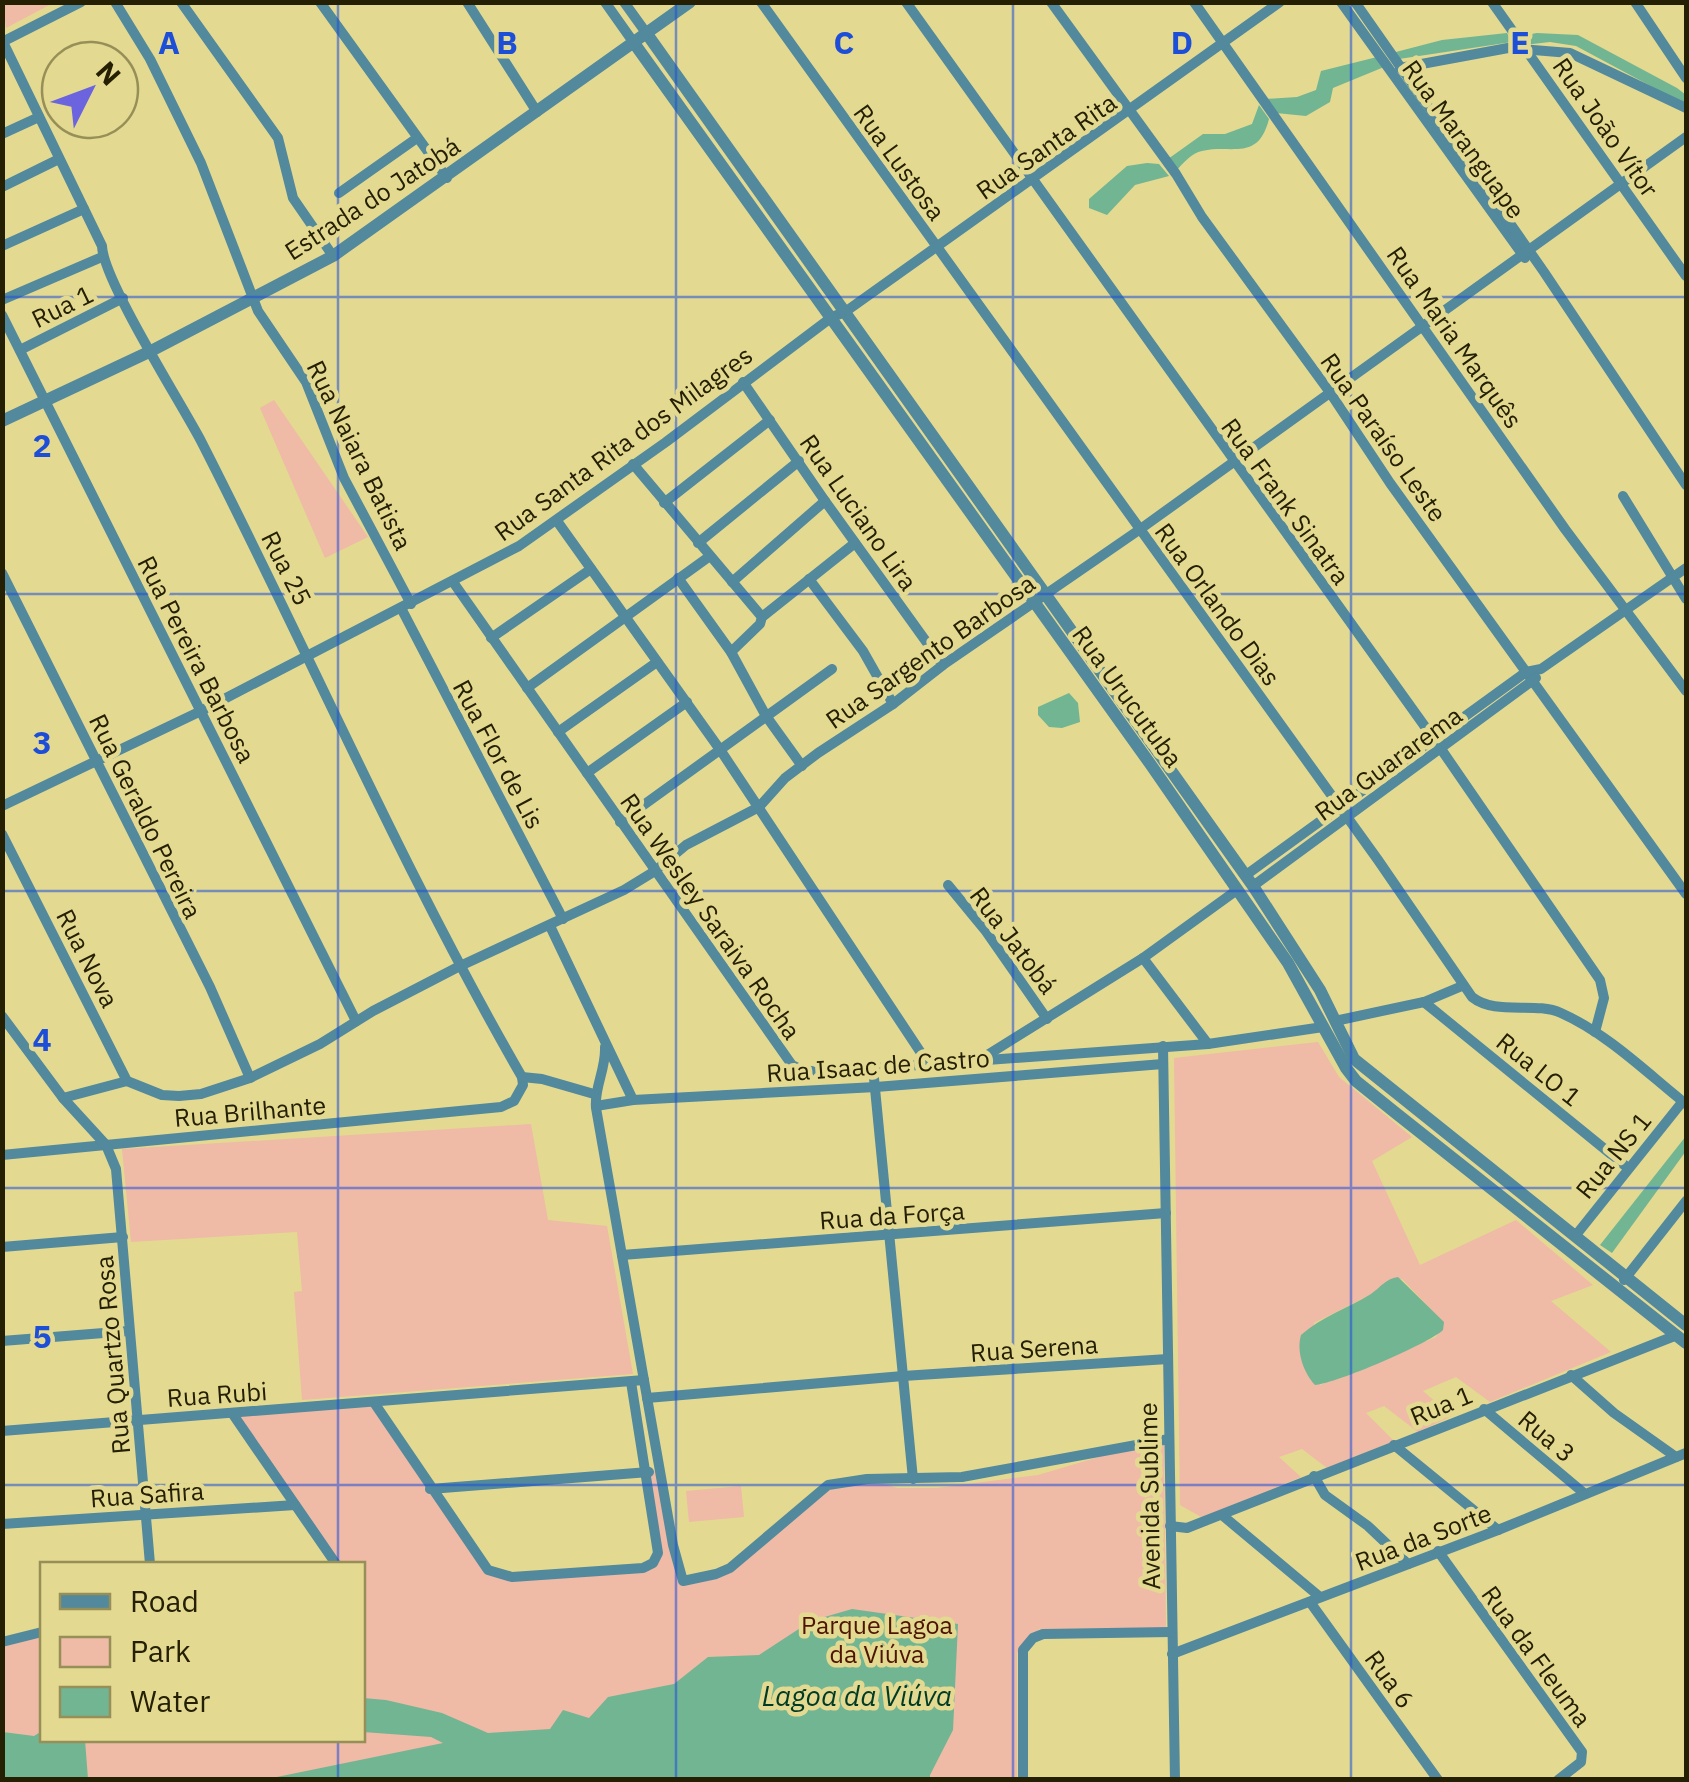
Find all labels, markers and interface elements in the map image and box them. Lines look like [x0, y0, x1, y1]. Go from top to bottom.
text: A [158, 21, 180, 63]
text: B [496, 21, 518, 63]
text: C [834, 21, 854, 63]
text: D [1171, 21, 1193, 63]
text: E [1510, 21, 1530, 63]
north arrow [40, 40, 140, 140]
street label: Rua João Vítor [1546, 51, 1666, 203]
text: N [88, 53, 129, 93]
street label: Rua Maranguape [1395, 53, 1533, 225]
street label: Rua Santa Rita [969, 85, 1123, 207]
street label: Rua Lustosa [847, 97, 953, 227]
street label: Estrada do Jatobá [278, 129, 466, 267]
street label: Rua Maria Marquês [1380, 239, 1530, 435]
street label: Rua 1 [26, 277, 98, 335]
street label: Rua Santa Rita dos Milagres [487, 338, 759, 548]
street label: Rua Paraíso Leste [1313, 346, 1455, 528]
street label: Rua Naiara Batista [300, 355, 420, 555]
street label: Rua Frank Sinatra [1214, 411, 1358, 591]
text: 2 [32, 424, 52, 466]
street label: Rua Luciano Lira [793, 427, 925, 597]
street label: Rua Orlando Dias [1148, 516, 1288, 692]
street label: Rua 25 [254, 525, 320, 611]
street label: Rua Pereira Barbosa [131, 550, 263, 768]
street label: Rua Sargento Barbosa [819, 566, 1041, 736]
street label: Rua Urucutuba [1065, 619, 1191, 773]
street label: Rua Flor de Lis [446, 674, 552, 834]
street label: Rua Guararema [1308, 698, 1468, 828]
street label: Rua Geraldo Pereira [82, 708, 210, 924]
text: 3 [32, 721, 52, 763]
street label: Rua Wesley Saraiva Rocha [613, 786, 809, 1046]
street label: Rua Jatobá [963, 880, 1065, 1000]
street label: Rua Nova [49, 903, 127, 1013]
text: 4 [32, 1018, 52, 1060]
street label: Rua LO 1 [1490, 1025, 1588, 1113]
street label: Rua Isaac de Castro [765, 1041, 991, 1089]
street label: Rua Brilhante [173, 1088, 327, 1134]
street label: Rua NS 1 [1568, 1105, 1658, 1205]
street label: Rua da Força [818, 1193, 966, 1237]
street label: Rua Quartzo Rosa [87, 1254, 137, 1456]
text: 5 [32, 1315, 52, 1357]
street label: Rua Serena [969, 1327, 1099, 1369]
street label: Rua Rubi [166, 1374, 268, 1414]
street label: Rua 1 [1405, 1378, 1477, 1432]
street label: Avenida Sublime [1131, 1402, 1167, 1590]
street label: Rua 3 [1512, 1403, 1582, 1469]
street label: Rua Safira [89, 1474, 205, 1514]
street label: Rua da Sorte [1350, 1496, 1496, 1578]
legend [40, 1562, 365, 1742]
street label: Rua da Fleuma [1475, 1579, 1599, 1733]
text: Road [130, 1581, 199, 1620]
park label: Parque Lagoa da Viúva [801, 1608, 953, 1670]
text: Park [130, 1631, 191, 1670]
street label: Rua 6 [1358, 1643, 1422, 1715]
water label: Lagoa da Viúva [762, 1677, 952, 1714]
text: Water [130, 1681, 210, 1720]

